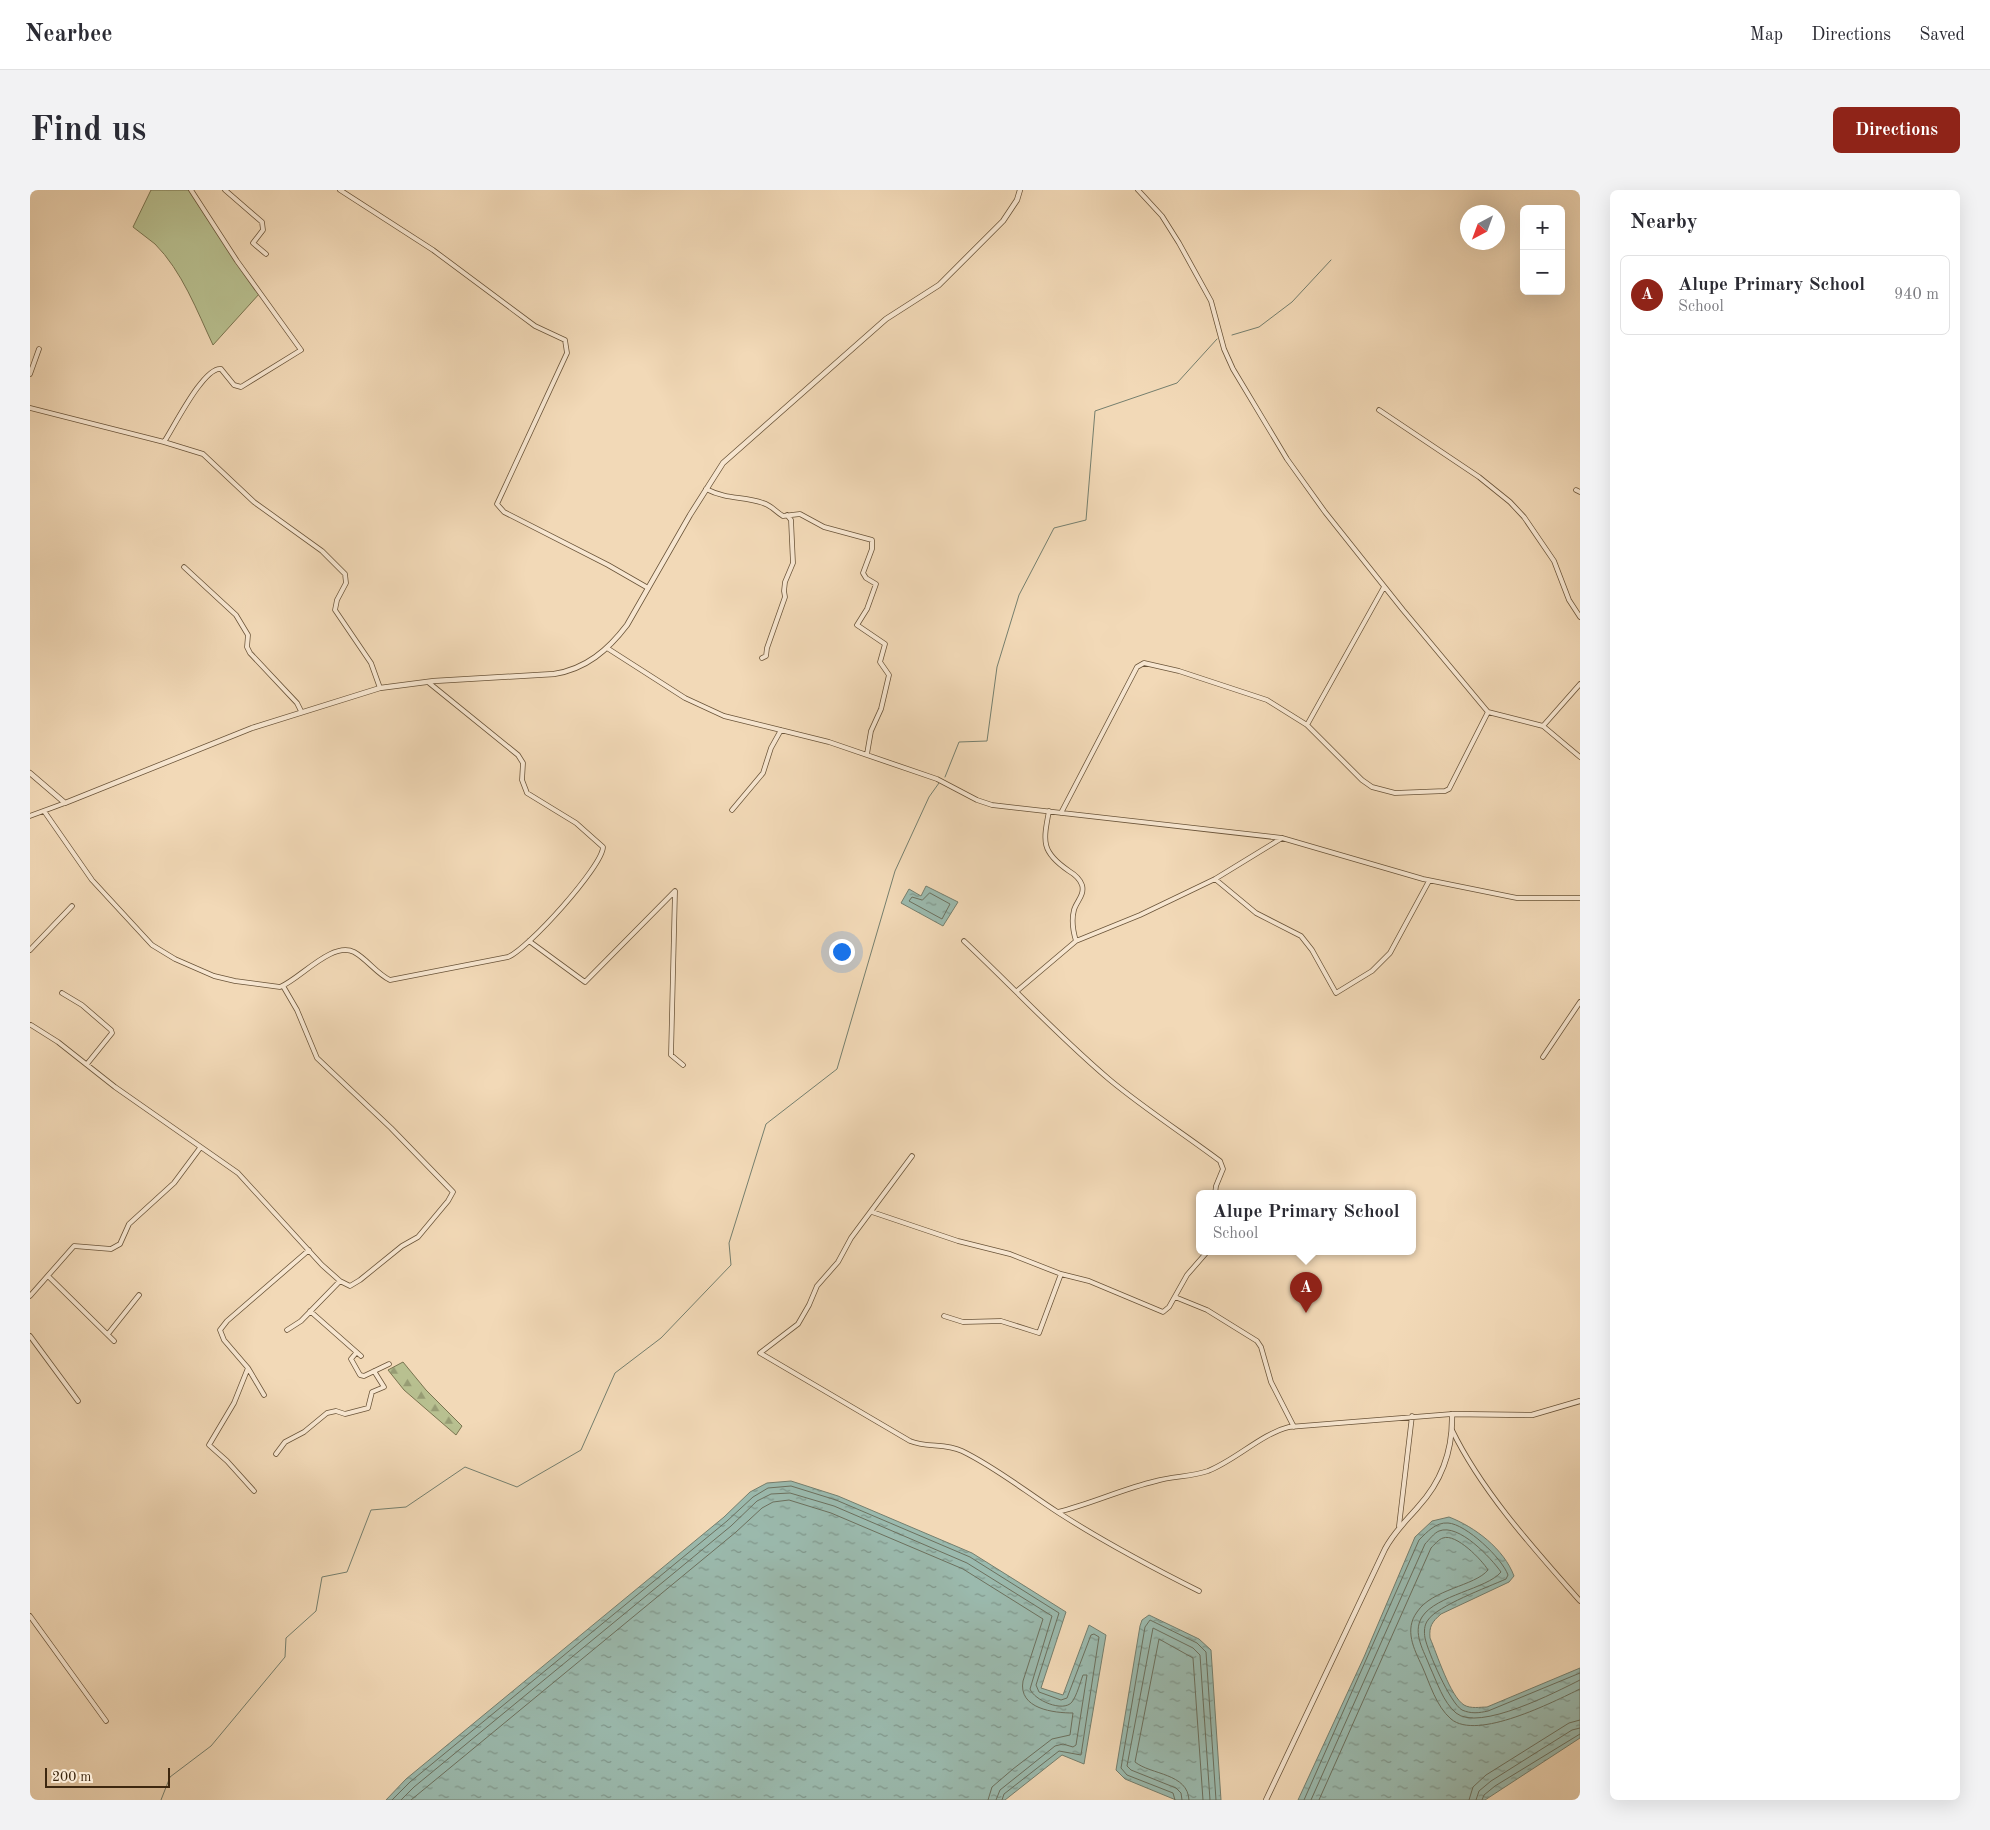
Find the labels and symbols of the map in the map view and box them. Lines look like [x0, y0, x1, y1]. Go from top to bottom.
north arrow [1460, 205, 1505, 250]
your location [829, 939, 855, 965]
pin: A [1290, 1272, 1322, 1313]
scale bar [45, 1765, 170, 1788]

